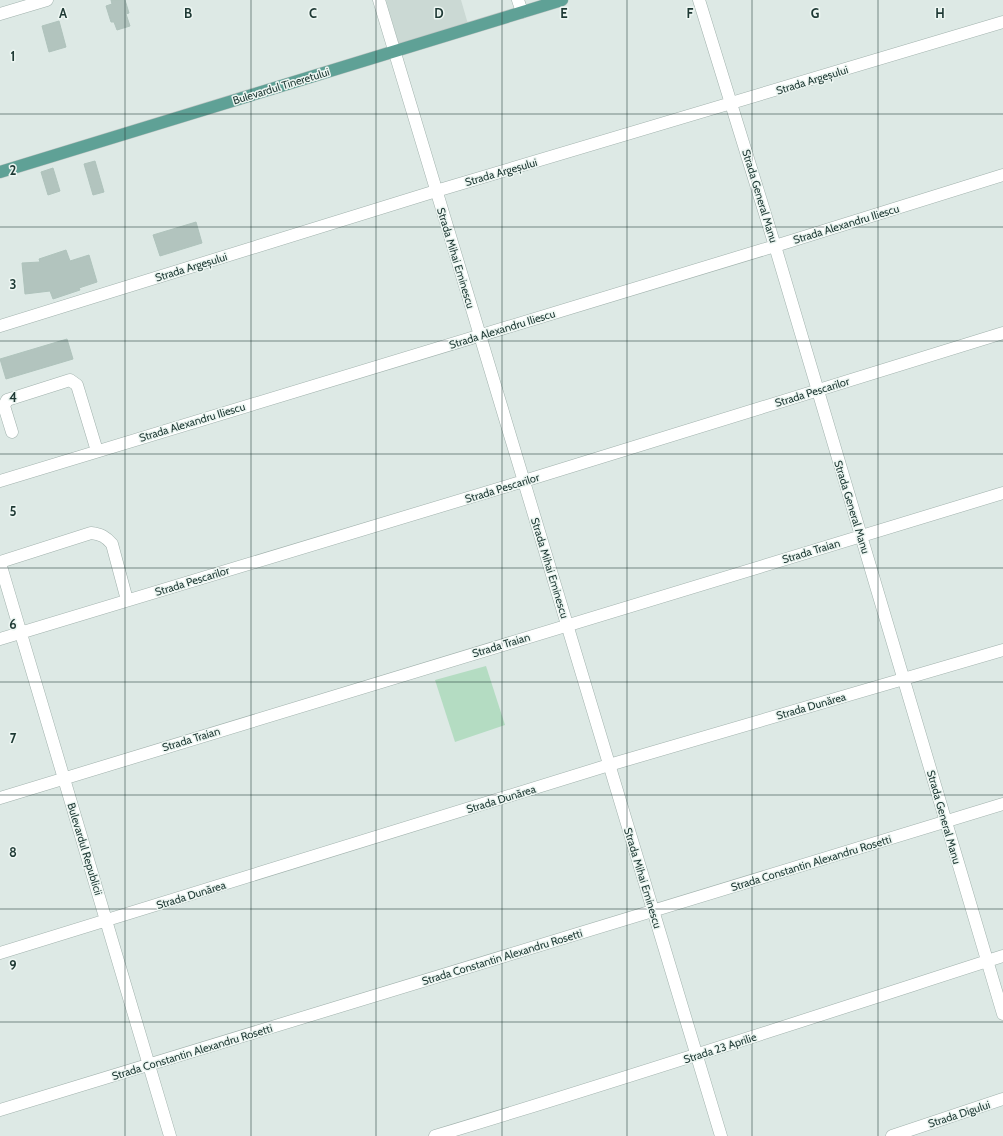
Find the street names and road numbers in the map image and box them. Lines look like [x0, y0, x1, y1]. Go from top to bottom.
street label: Strada Argeșului [774, 62, 850, 99]
street label: Bulevardul Tineretului [231, 65, 331, 107]
street label: Strada General Manu [739, 148, 781, 245]
street label: Strada Argeșului [463, 155, 539, 190]
street label: Strada Alexandru Iliescu [791, 201, 901, 247]
street label: Strada Mihai Eminescu [434, 206, 478, 310]
street label: Strada Argeșului [153, 249, 229, 286]
street label: Strada Alexandru Iliescu [447, 306, 557, 352]
street label: Strada Pescarilor [773, 374, 851, 410]
street label: Strada Alexandru Iliescu [137, 399, 247, 445]
street label: Strada General Manu [831, 459, 873, 556]
street label: Strada Pescarilor [463, 470, 541, 506]
street label: Strada Mihai Eminescu [528, 516, 572, 620]
street label: Strada Traian [780, 536, 842, 566]
street label: Strada Pescarilor [153, 563, 231, 599]
street label: Strada Traian [470, 630, 532, 660]
street label: Strada Dunărea [775, 689, 848, 723]
street label: Strada Traian [160, 724, 222, 754]
street label: Strada General Manu [924, 768, 964, 866]
street label: Strada Dunărea [465, 782, 538, 816]
street label: Bulevardul Republicii [64, 801, 106, 897]
street label: Strada Mihai Eminescu [621, 826, 665, 930]
street label: Strada Constantin Alexandru Rosetti [729, 832, 893, 894]
street label: Strada Dunărea [155, 878, 228, 912]
street label: Strada Constantin Alexandru Rosetti [420, 926, 584, 988]
street label: Strada Constantin Alexandru Rosetti [110, 1021, 274, 1083]
street label: Strada 23 Aprilie [682, 1029, 759, 1066]
street label: Strada Digului [926, 1097, 992, 1131]

